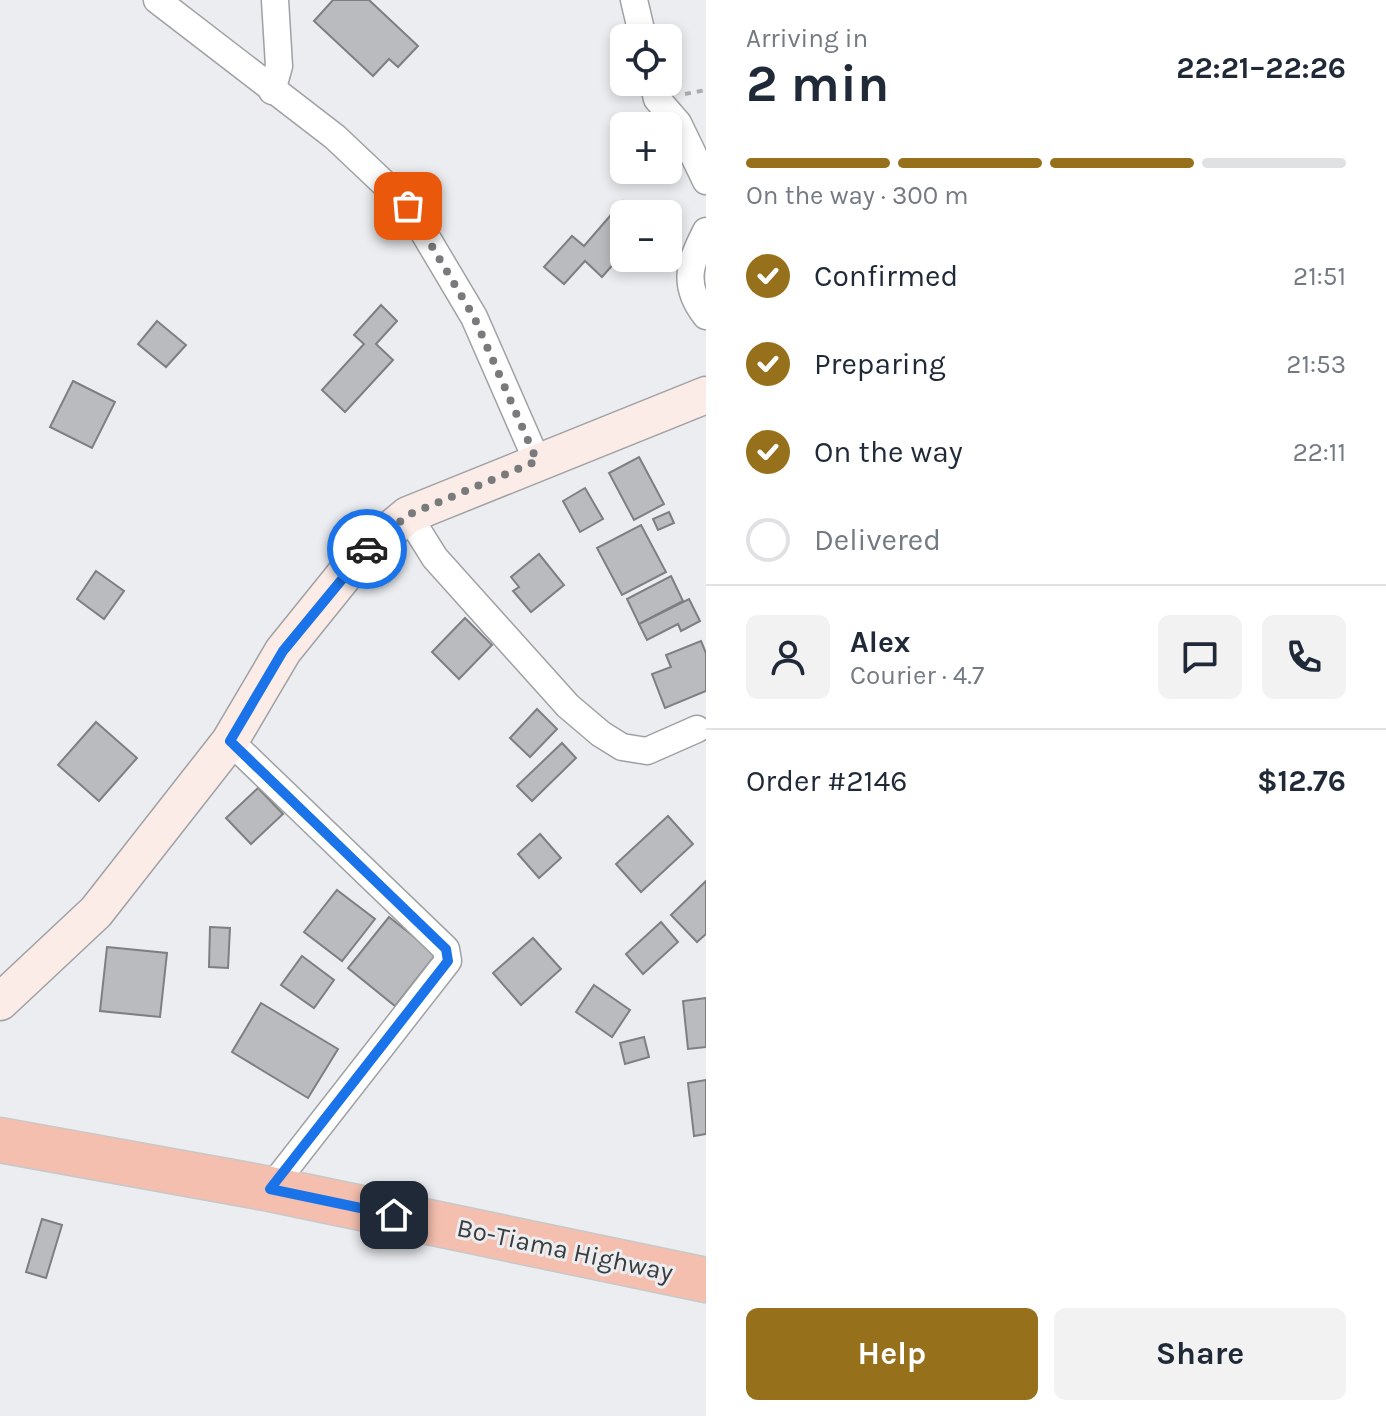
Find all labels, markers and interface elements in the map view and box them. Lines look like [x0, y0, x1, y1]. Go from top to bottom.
text: Arriving in [746, 23, 868, 54]
map controls [610, 24, 682, 272]
button: locate [610, 24, 682, 96]
text: 22:21–22:26 [1176, 50, 1346, 86]
text: 2 min [746, 53, 889, 114]
button: + [610, 112, 682, 184]
pin [374, 172, 442, 240]
text: On the way · 300 m [746, 180, 969, 211]
icon: bag [386, 184, 430, 228]
button: − [610, 200, 682, 272]
icon: check [746, 254, 790, 298]
text: Confirmed [814, 258, 958, 294]
text: 21:51 [1293, 261, 1346, 292]
icon: check [746, 342, 790, 386]
text: Preparing [814, 346, 946, 382]
text: 21:53 [1286, 349, 1346, 380]
icon: check [746, 430, 790, 474]
text: On the way [814, 434, 963, 470]
text: 22:11 [1293, 437, 1346, 468]
courier [327, 509, 407, 589]
text: Delivered [814, 522, 941, 558]
icon: car [345, 527, 389, 571]
button: person [746, 615, 830, 699]
button: chat [1158, 615, 1242, 699]
button: phone [1262, 615, 1346, 699]
text: Alex [850, 624, 910, 660]
text: Courier · 4.7 [850, 660, 984, 691]
text: Order #2146 [746, 763, 907, 799]
text: $12.76 [1257, 763, 1346, 799]
pin [360, 1181, 428, 1249]
icon: home [372, 1193, 416, 1237]
street label: Bo-Tiama Highway [454, 1212, 676, 1288]
button: Help [746, 1308, 1038, 1400]
button: Share [1054, 1308, 1346, 1400]

